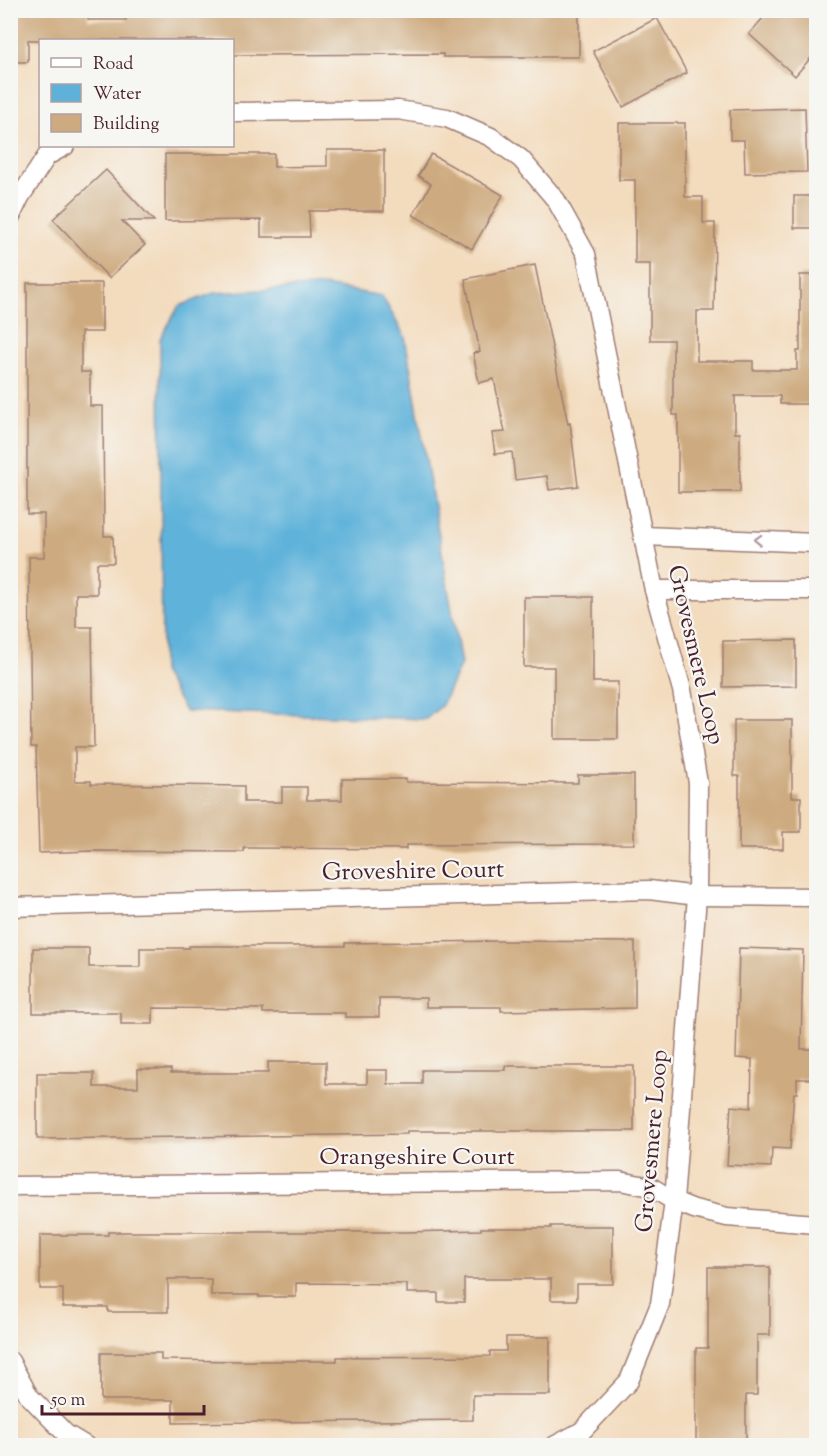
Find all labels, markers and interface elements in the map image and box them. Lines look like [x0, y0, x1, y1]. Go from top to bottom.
legend [39, 39, 234, 147]
text: Road [93, 52, 133, 78]
text: Water [93, 82, 142, 108]
text: Building [93, 112, 159, 138]
one-way arrow [754, 534, 763, 547]
street label: Grovesmere Loop [658, 562, 732, 748]
street label: Groveshire Court [321, 853, 505, 891]
street label: Grovesmere Loop [628, 1048, 678, 1234]
street label: Orangeshire Court [319, 1141, 515, 1175]
scale bar [42, 1378, 204, 1416]
text: 50 m [50, 1388, 86, 1414]

